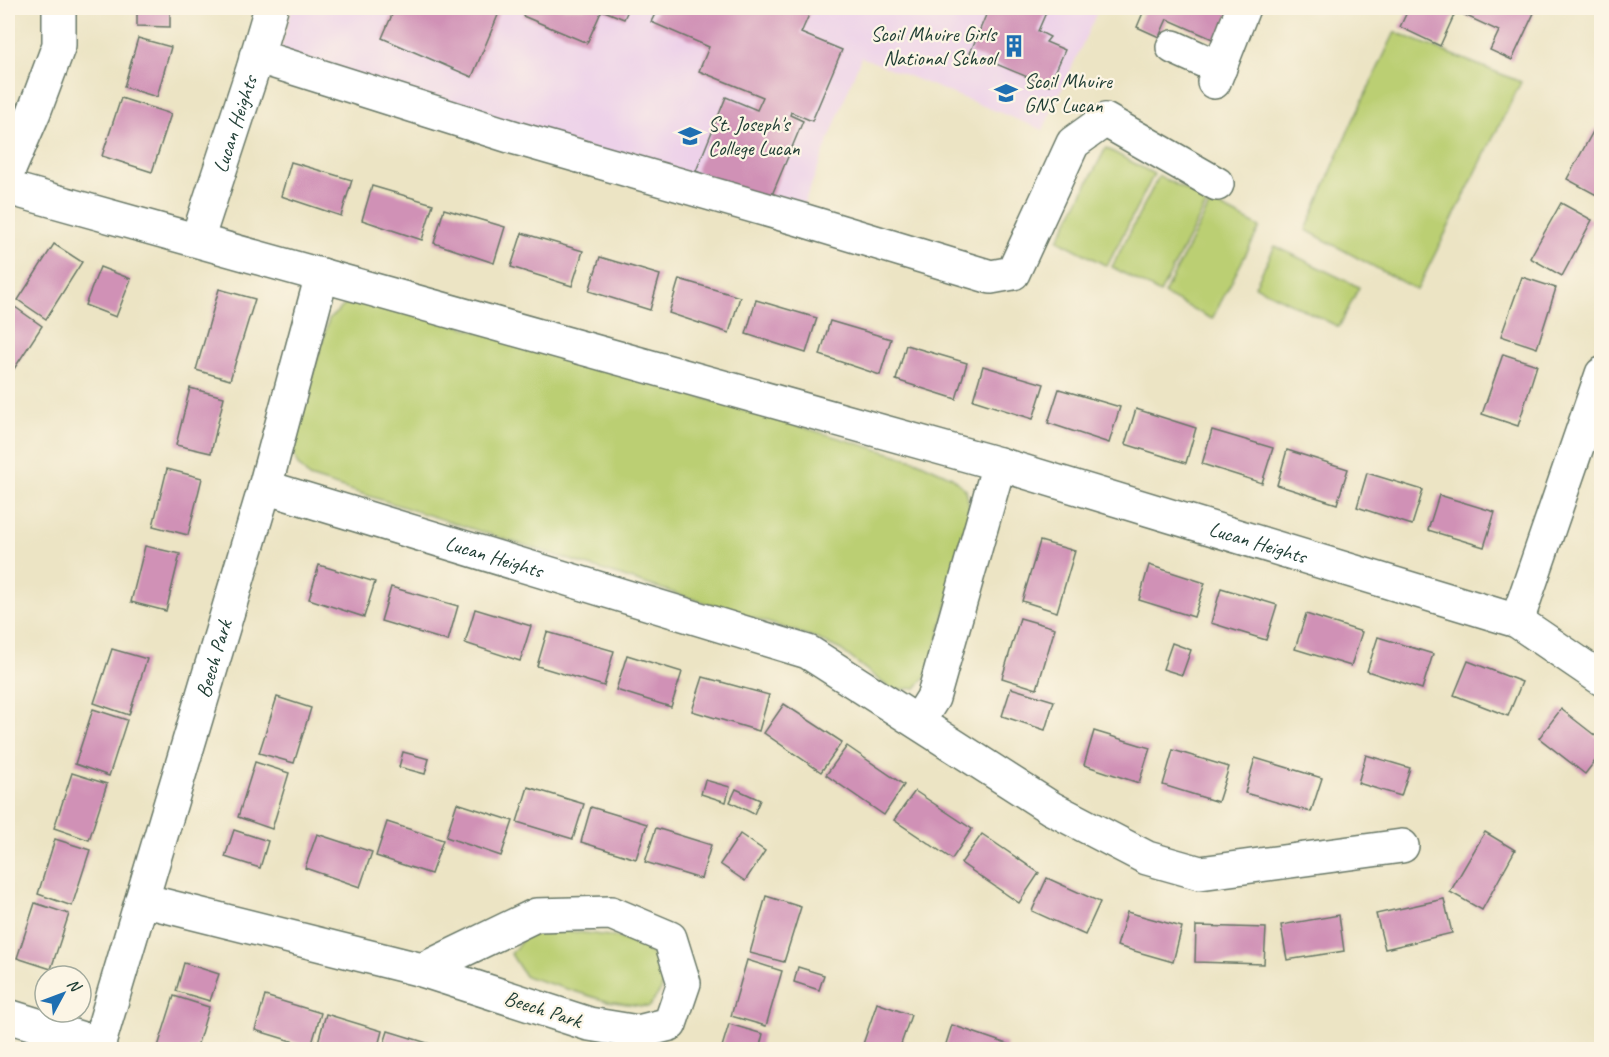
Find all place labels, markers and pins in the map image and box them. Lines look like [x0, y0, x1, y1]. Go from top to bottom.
place label: Scoil Mhuire Girls National School [871, 21, 999, 71]
building icon: Scoil Mhuire Girls National School [1001, 33, 1027, 59]
place label: Scoil Mhuire GNS Lucan [1024, 68, 1113, 118]
school or university icon: Scoil Mhuire GNS Lucan [993, 80, 1019, 106]
place label: St. Joseph's College Lucan [708, 111, 800, 161]
school or university icon: St. Joseph's College Lucan [677, 123, 703, 149]

